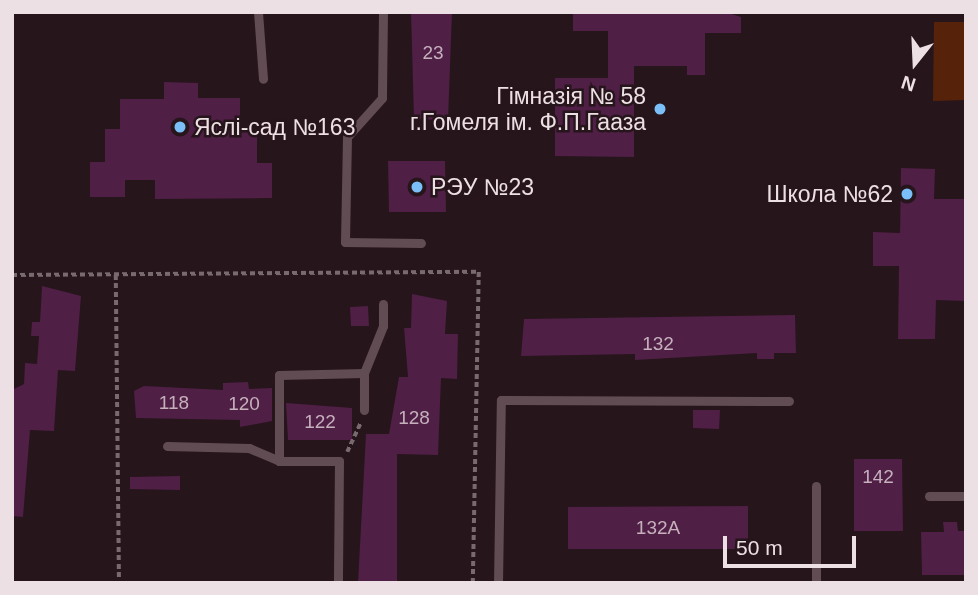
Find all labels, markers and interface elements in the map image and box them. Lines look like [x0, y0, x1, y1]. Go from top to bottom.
north arrow [880, 28, 950, 98]
house number: 23 [422, 42, 444, 64]
text: N [899, 71, 918, 96]
place label: Гімназія № 58 г.Гомеля ім. Ф.П.Гааза [410, 82, 646, 136]
marker: Гімназія № 58 г.Гомеля ім. Ф.П.Гааза [652, 101, 668, 117]
place label: Яслі-сад №163 [194, 113, 355, 141]
marker: Яслі-сад №163 [172, 119, 188, 135]
place label: РЭУ №23 [431, 173, 534, 201]
marker: РЭУ №23 [409, 179, 425, 195]
place label: Школа №62 [766, 180, 893, 208]
marker: Школа №62 [899, 186, 915, 202]
house number: 132 [642, 333, 674, 355]
house number: 118 [159, 392, 189, 414]
house number: 120 [228, 393, 260, 415]
house number: 128 [398, 407, 430, 429]
house number: 122 [304, 411, 336, 433]
house number: 142 [862, 466, 894, 488]
house number: 132А [636, 517, 680, 539]
scale bar [726, 522, 859, 566]
text: 50 m [736, 536, 783, 559]

